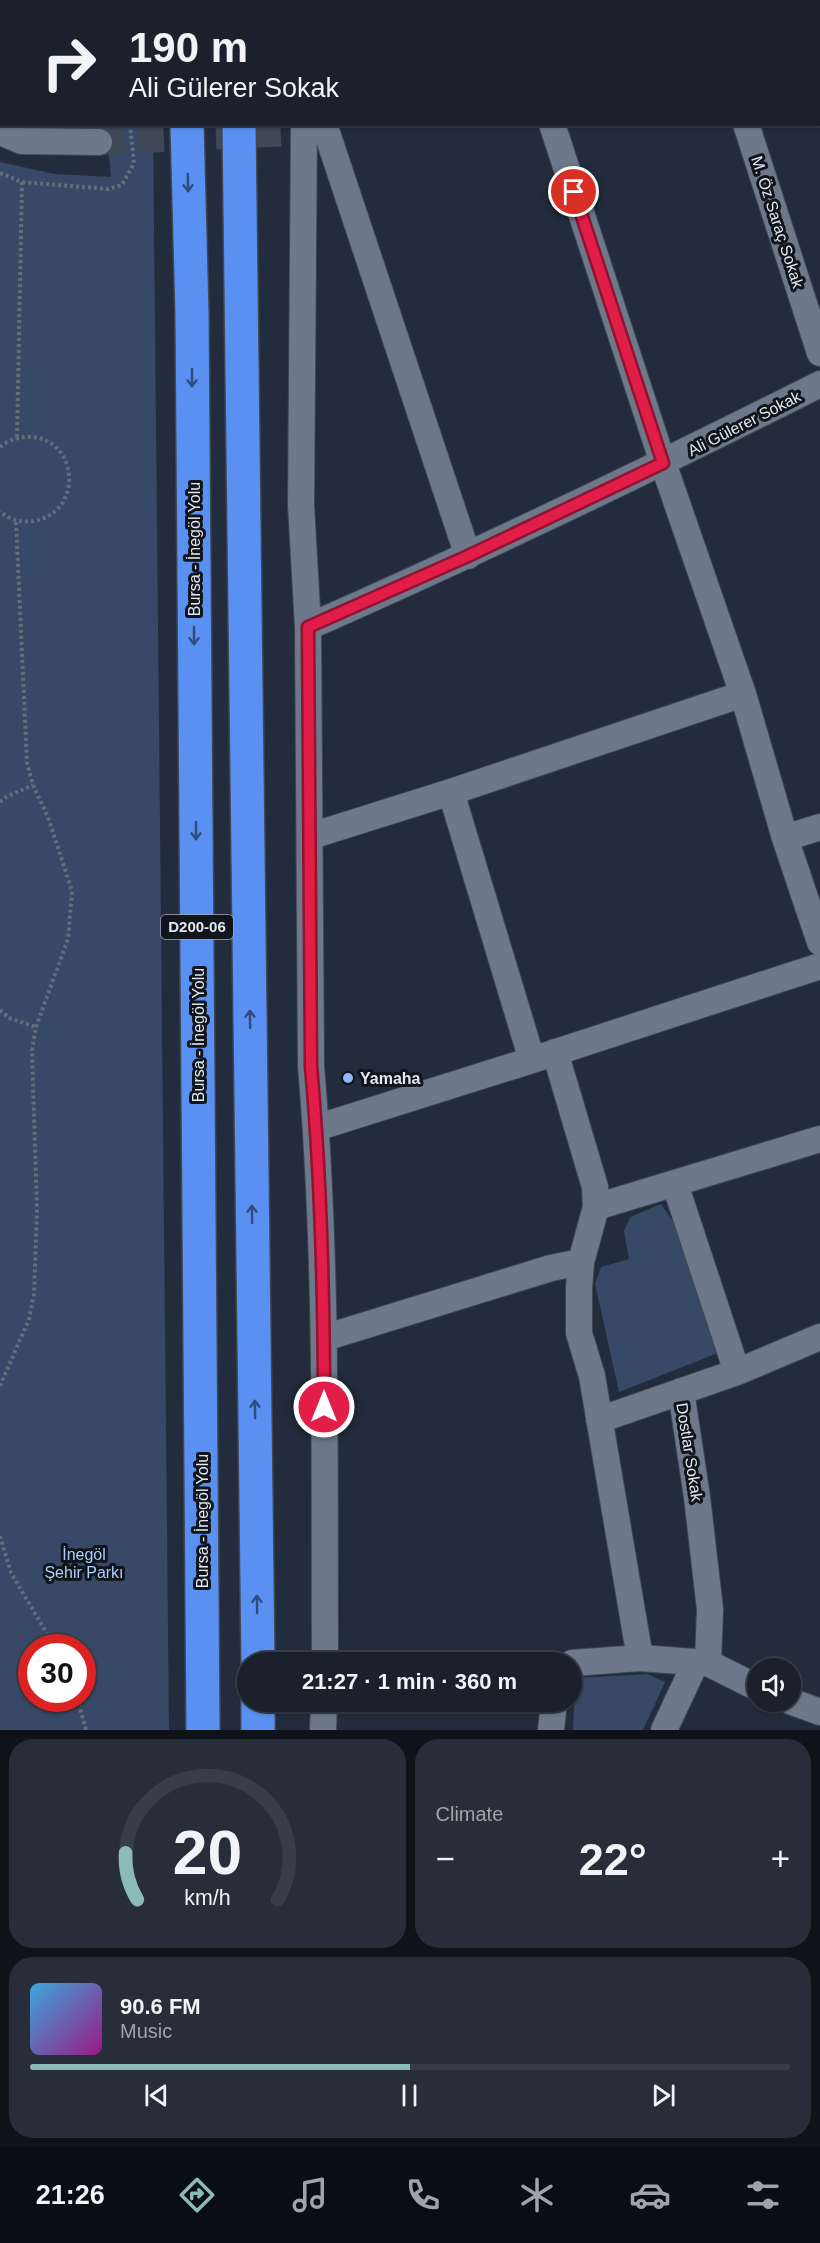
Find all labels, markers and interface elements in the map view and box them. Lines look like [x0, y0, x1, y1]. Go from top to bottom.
icon: right [30, 24, 108, 102]
text: 190 m [129, 24, 248, 71]
text: Ali Gülerer Sokak [129, 73, 339, 103]
street label: M. Öz Saraç Sokak [748, 154, 807, 291]
pin [548, 166, 599, 217]
one-way arrow [183, 172, 194, 192]
icon: arrive [557, 175, 590, 208]
one-way arrow [186, 367, 198, 387]
street label: Ali Gülerer Sokak [685, 387, 804, 459]
street label: Bursa - İnegöl Yolu [185, 482, 203, 616]
one-way arrow [188, 625, 200, 645]
one-way arrow [190, 820, 202, 840]
road number: D200-06 [161, 915, 233, 939]
street label: Bursa - İnegöl Yolu [189, 968, 207, 1102]
one-way arrow [244, 1009, 256, 1029]
place label: Yamaha [360, 1070, 421, 1087]
marker: Yamaha [341, 1071, 355, 1085]
one-way arrow [247, 1204, 258, 1224]
position arrow [292, 1375, 356, 1439]
one-way arrow [249, 1399, 261, 1419]
street label: Dostlar Sokak [673, 1402, 706, 1504]
street label: Bursa - İnegöl Yolu [193, 1454, 211, 1588]
park label: İnegöl Şehir Parkı [44, 1545, 124, 1581]
one-way arrow [251, 1594, 263, 1614]
speed limit sign: 30 [18, 1634, 96, 1712]
map controls [747, 1658, 801, 1712]
button: sound [747, 1658, 801, 1712]
text: 21:27 · 1 min · 360 m [302, 1669, 517, 1694]
text: Climate [436, 1803, 503, 1825]
text: 20 [173, 1818, 242, 1887]
text: 22° [579, 1834, 647, 1885]
text: − [436, 1840, 455, 1877]
text: + [771, 1840, 790, 1877]
text: km/h [184, 1887, 230, 1911]
text: 90.6 FM [120, 1994, 201, 2019]
text: Music [120, 2020, 172, 2042]
icon: previous [140, 2079, 173, 2112]
icon: pause [393, 2079, 426, 2112]
icon: next [647, 2079, 680, 2112]
icon: directions [176, 2174, 218, 2216]
icon: music [289, 2174, 331, 2216]
icon: phone [402, 2174, 444, 2216]
icon: climate [516, 2174, 558, 2216]
icon: car [629, 2174, 671, 2216]
icon: filters [742, 2174, 784, 2216]
text: 21:26 [36, 2180, 105, 2210]

